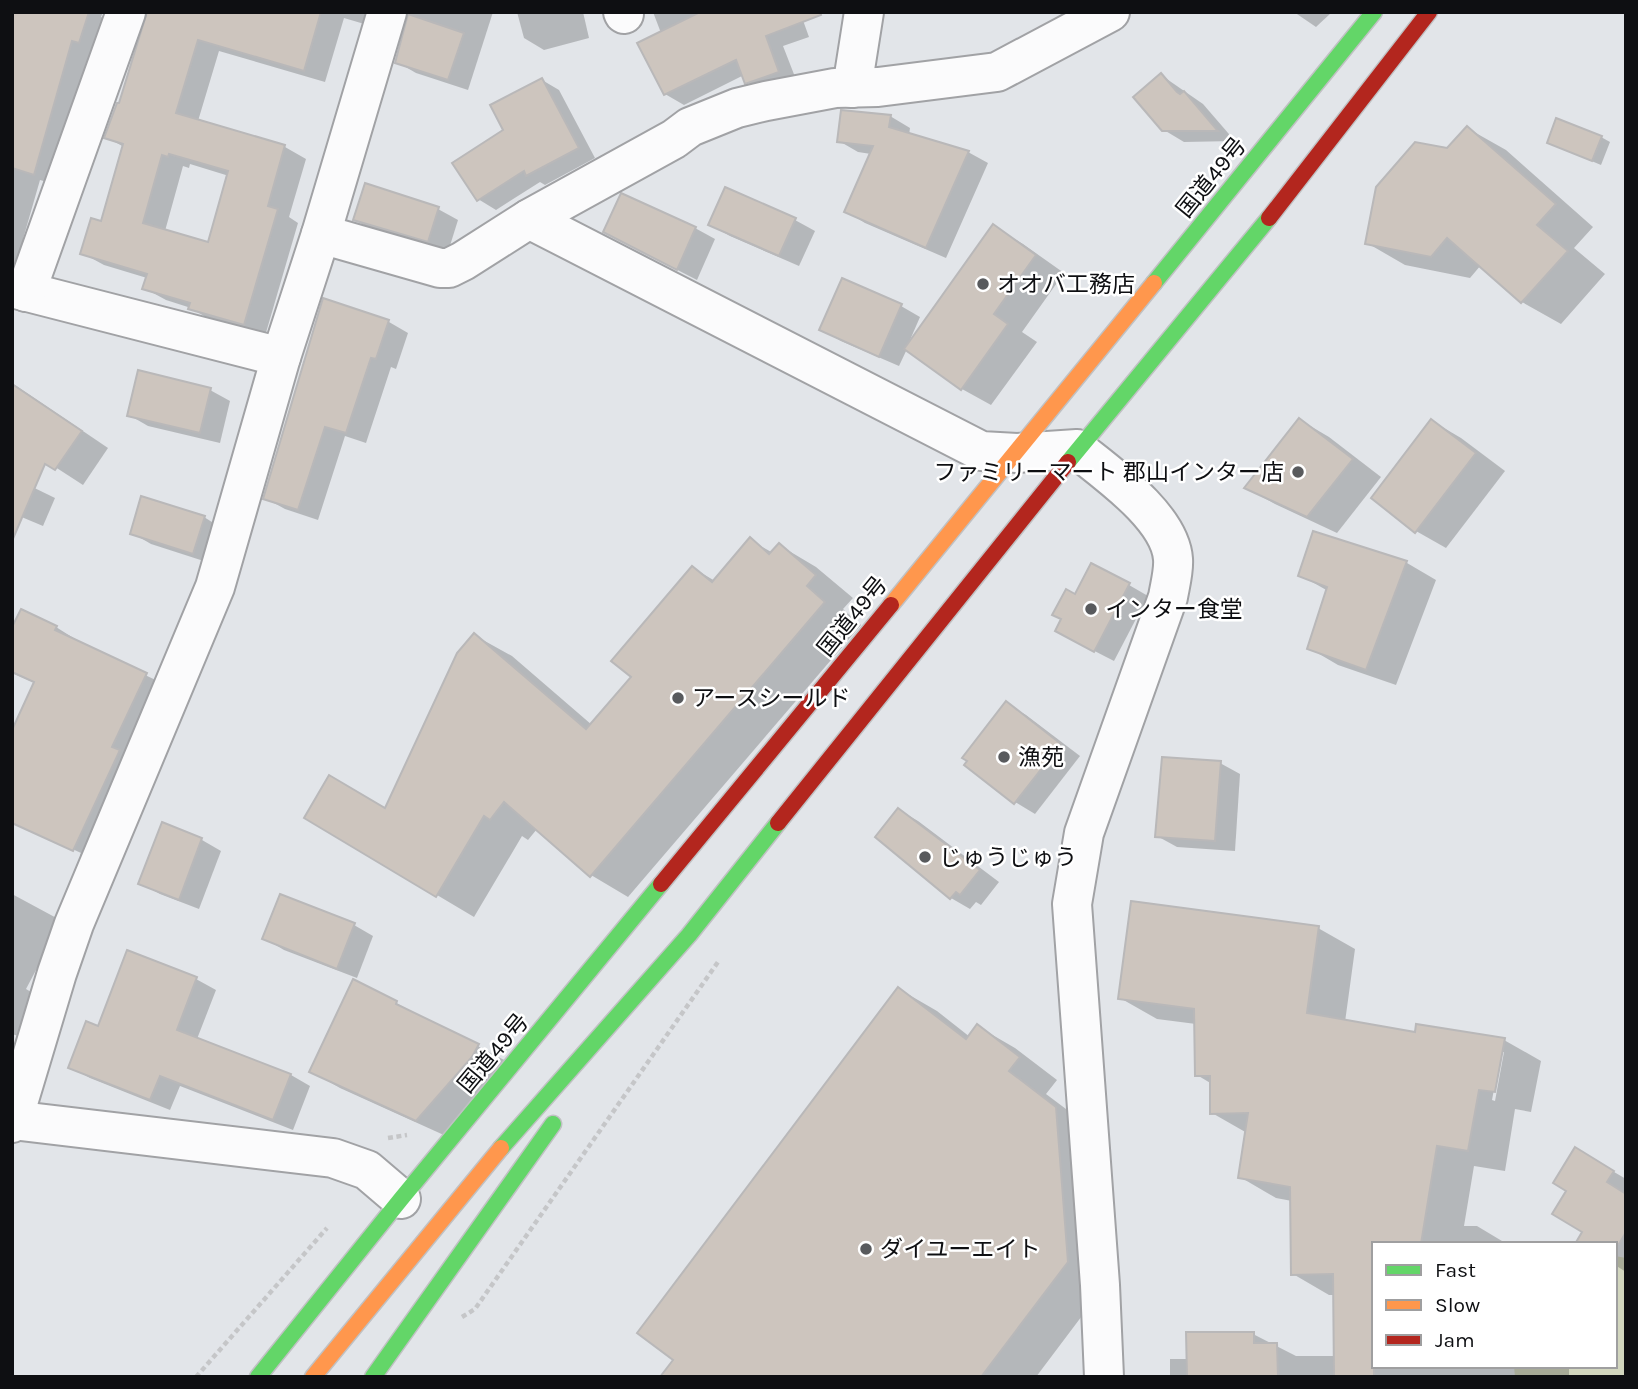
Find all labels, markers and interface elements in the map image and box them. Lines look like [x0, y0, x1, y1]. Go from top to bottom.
street label: 国道49号 [1171, 132, 1252, 223]
place label: オオバ工務店 [997, 271, 1135, 298]
marker: オオバ工務店 [975, 276, 991, 292]
place label: ファミリーマート 郡山インター店 [934, 459, 1284, 486]
marker: ファミリーマート 郡山インター店 [1290, 464, 1306, 480]
street label: 国道49号 [812, 571, 893, 662]
place label: インター食堂 [1105, 596, 1243, 623]
marker: インター食堂 [1083, 601, 1099, 617]
place label: アースシールド [692, 685, 850, 712]
marker: アースシールド [670, 690, 686, 706]
place label: 漁苑 [1018, 744, 1064, 771]
marker: 漁苑 [996, 749, 1012, 765]
place label: じゅうじゅう [939, 844, 1077, 871]
marker: じゅうじゅう [917, 849, 933, 865]
street label: 国道49号 [452, 1008, 534, 1098]
place label: ダイユーエイト [880, 1236, 1041, 1263]
marker: ダイユーエイト [858, 1241, 874, 1257]
legend [1372, 1242, 1617, 1368]
text: Fast [1435, 1258, 1476, 1282]
text: Slow [1435, 1293, 1480, 1317]
text: Jam [1435, 1328, 1475, 1352]

